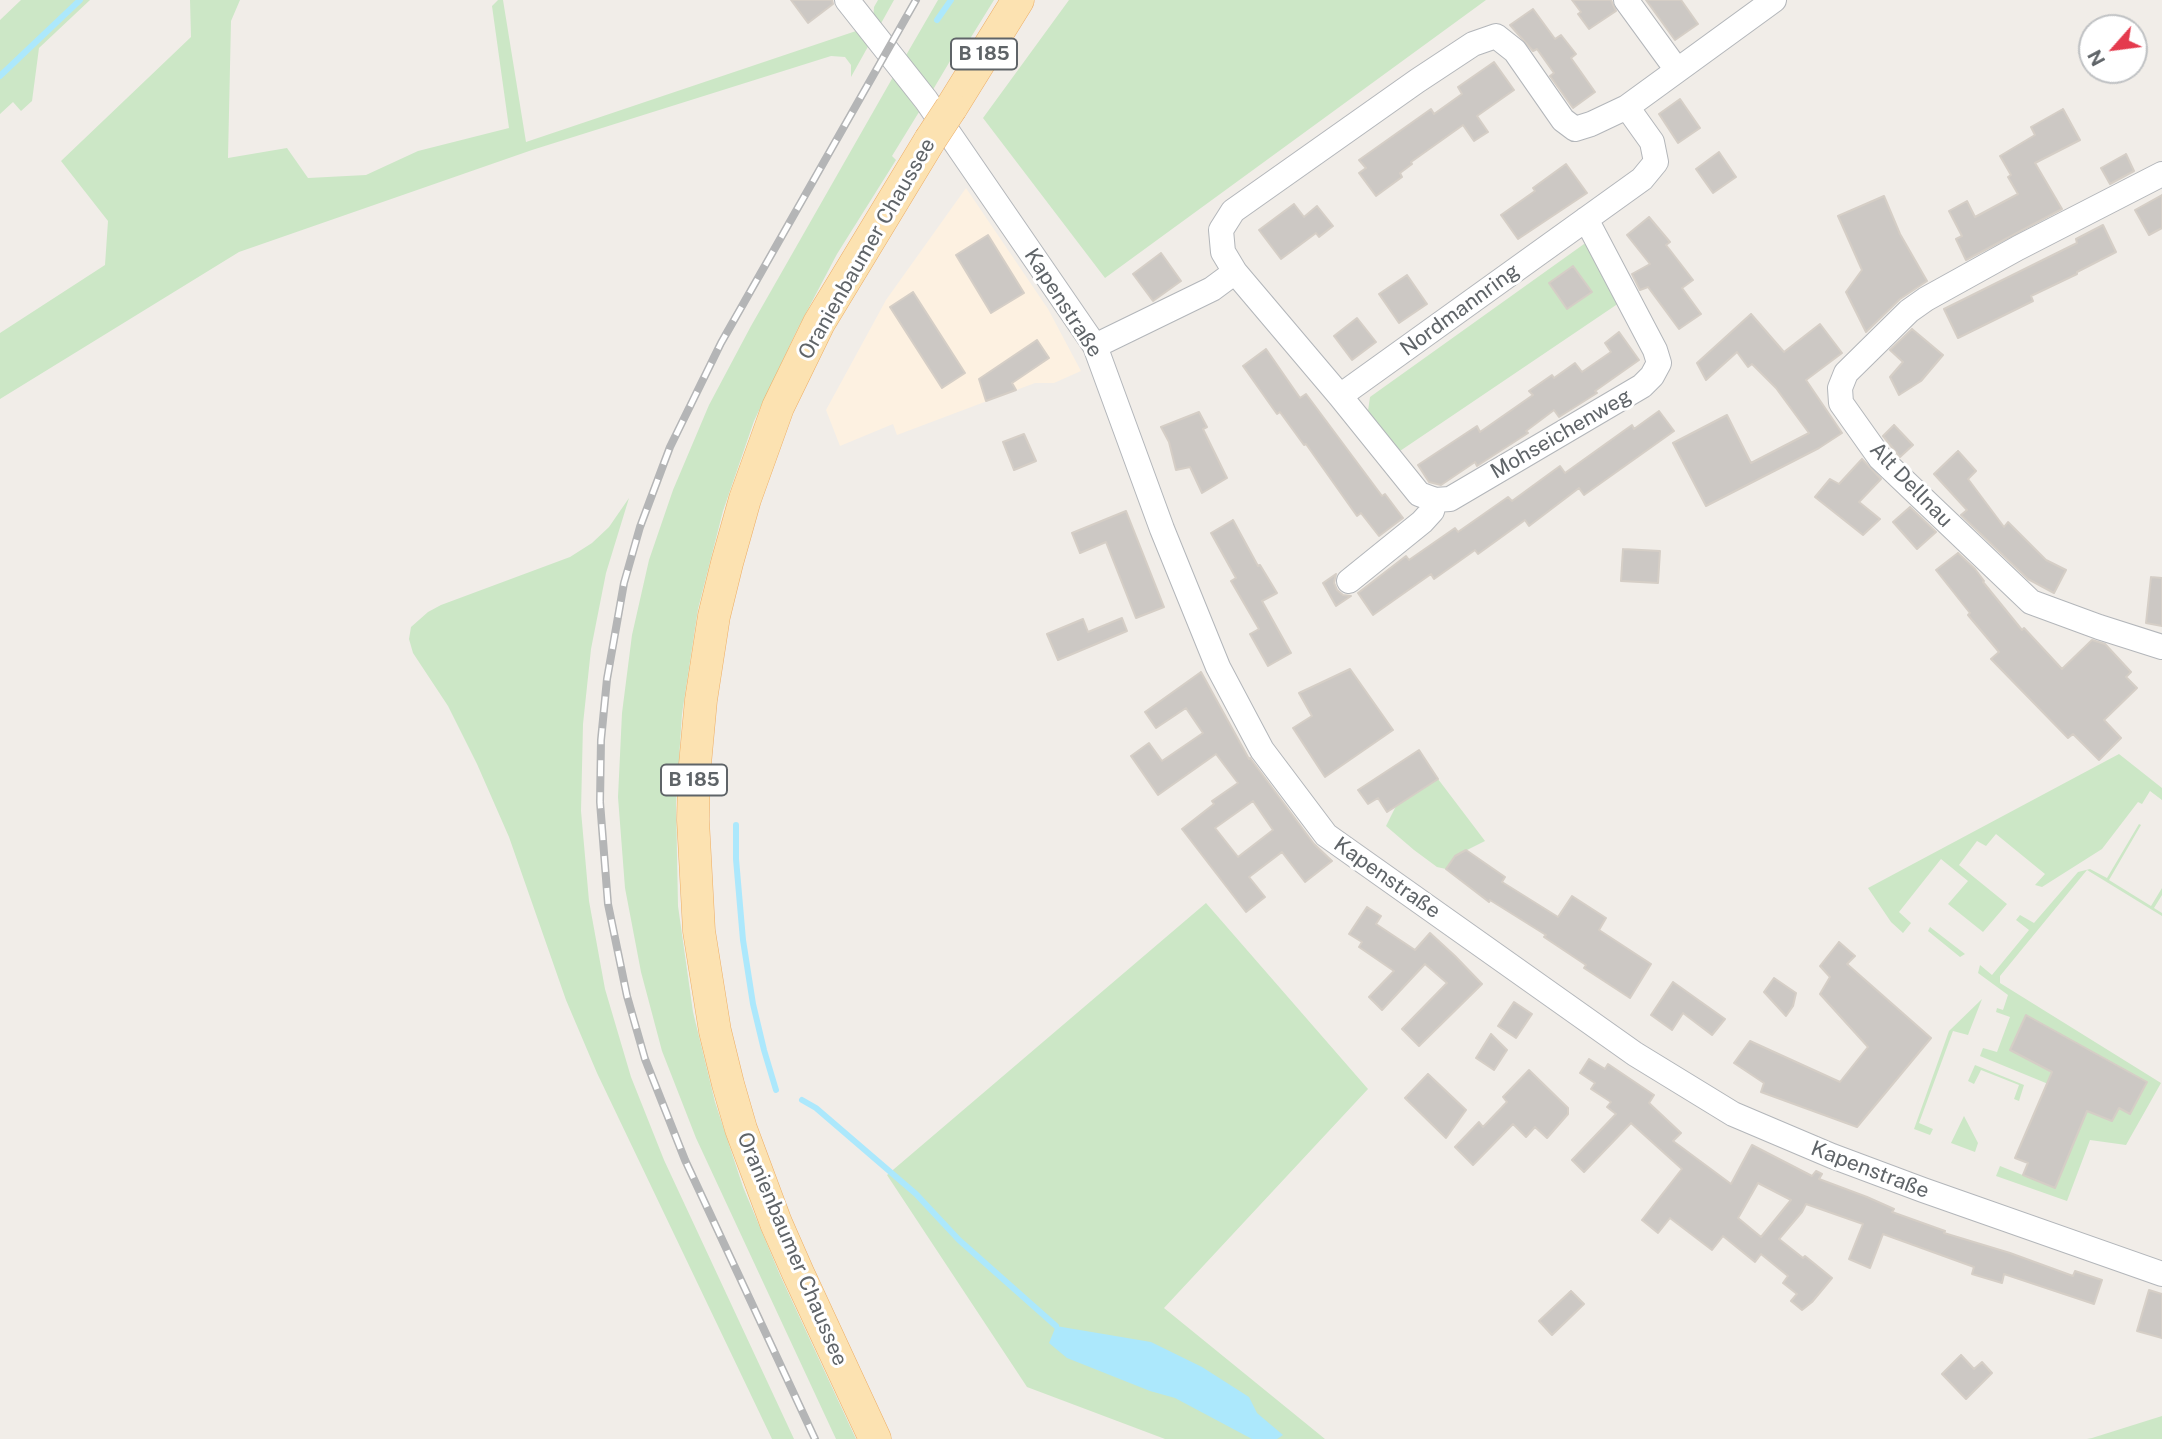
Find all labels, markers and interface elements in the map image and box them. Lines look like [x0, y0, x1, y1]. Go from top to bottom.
north arrow [2078, 14, 2148, 84]
road number: B 185 [951, 38, 1017, 70]
text: N [2083, 46, 2109, 70]
street label: Oranienbaumer Chaussee [793, 134, 941, 364]
street label: Kapenstraße [1019, 244, 1107, 362]
street label: Nordmannring [1396, 258, 1524, 362]
street label: Mohseichenweg [1486, 384, 1636, 484]
street label: Alt Dellnau [1864, 437, 1958, 533]
road number: B 185 [661, 764, 727, 796]
street label: Kapenstraße [1329, 832, 1445, 924]
street label: Oranienbaumer Chaussee [731, 1129, 853, 1369]
street label: Kapenstraße [1807, 1136, 1933, 1204]

